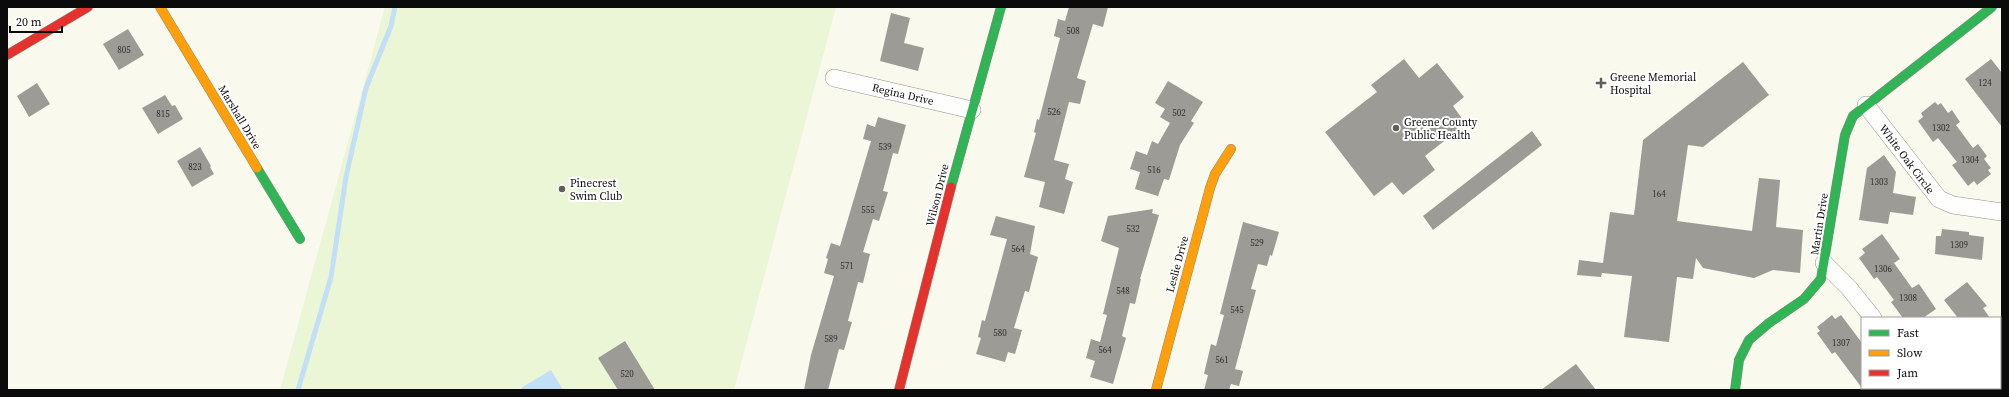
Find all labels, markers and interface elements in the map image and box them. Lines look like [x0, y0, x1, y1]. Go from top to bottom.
scale bar [10, 8, 62, 34]
text: 20 m [16, 14, 42, 30]
house number: 508 [1066, 25, 1080, 37]
house number: 805 [117, 44, 131, 56]
place label: Greene Memorial Hospital [1610, 70, 1696, 98]
marker: Greene Memorial Hospital [1595, 77, 1607, 89]
house number: 124 [1978, 77, 1992, 89]
street label: Regina Drive [871, 80, 936, 109]
street label: Marshall Drive [215, 82, 265, 152]
house number: 526 [1047, 106, 1061, 118]
house number: 502 [1172, 107, 1186, 119]
house number: 815 [156, 108, 170, 120]
place label: Greene County Public Health [1404, 115, 1478, 143]
street label: White Oak Circle [1876, 122, 1938, 197]
house number: 1302 [1932, 122, 1950, 134]
marker: Greene County Public Health [1391, 123, 1401, 133]
house number: 539 [878, 141, 892, 153]
house number: 1304 [1961, 154, 1979, 166]
house number: 823 [188, 161, 202, 173]
street label: Wilson Drive [923, 162, 953, 228]
house number: 516 [1147, 164, 1161, 176]
place label: Pinecrest Swim Club [570, 176, 622, 204]
house number: 1303 [1870, 176, 1888, 188]
marker: Pinecrest Swim Club [557, 184, 567, 194]
house number: 164 [1652, 188, 1666, 200]
street label: Martin Drive [1807, 192, 1832, 256]
house number: 555 [861, 204, 875, 216]
house number: 532 [1126, 223, 1140, 235]
street label: Leslie Drive [1163, 234, 1192, 294]
house number: 529 [1250, 237, 1264, 249]
house number: 1309 [1950, 239, 1968, 251]
house number: 564 [1011, 243, 1025, 255]
house number: 571 [840, 260, 854, 272]
house number: 1306 [1874, 263, 1892, 275]
house number: 548 [1116, 285, 1130, 297]
house number: 1308 [1899, 292, 1917, 304]
house number: 545 [1230, 304, 1244, 316]
legend [1861, 317, 2001, 389]
text: Fast [1897, 325, 1919, 341]
house number: 580 [993, 327, 1007, 339]
house number: 589 [824, 333, 838, 345]
house number: 1307 [1832, 337, 1850, 349]
house number: 564 [1098, 344, 1112, 356]
text: Slow [1897, 345, 1923, 361]
house number: 561 [1215, 354, 1229, 366]
text: Jam [1896, 365, 1918, 381]
house number: 520 [620, 368, 634, 380]

